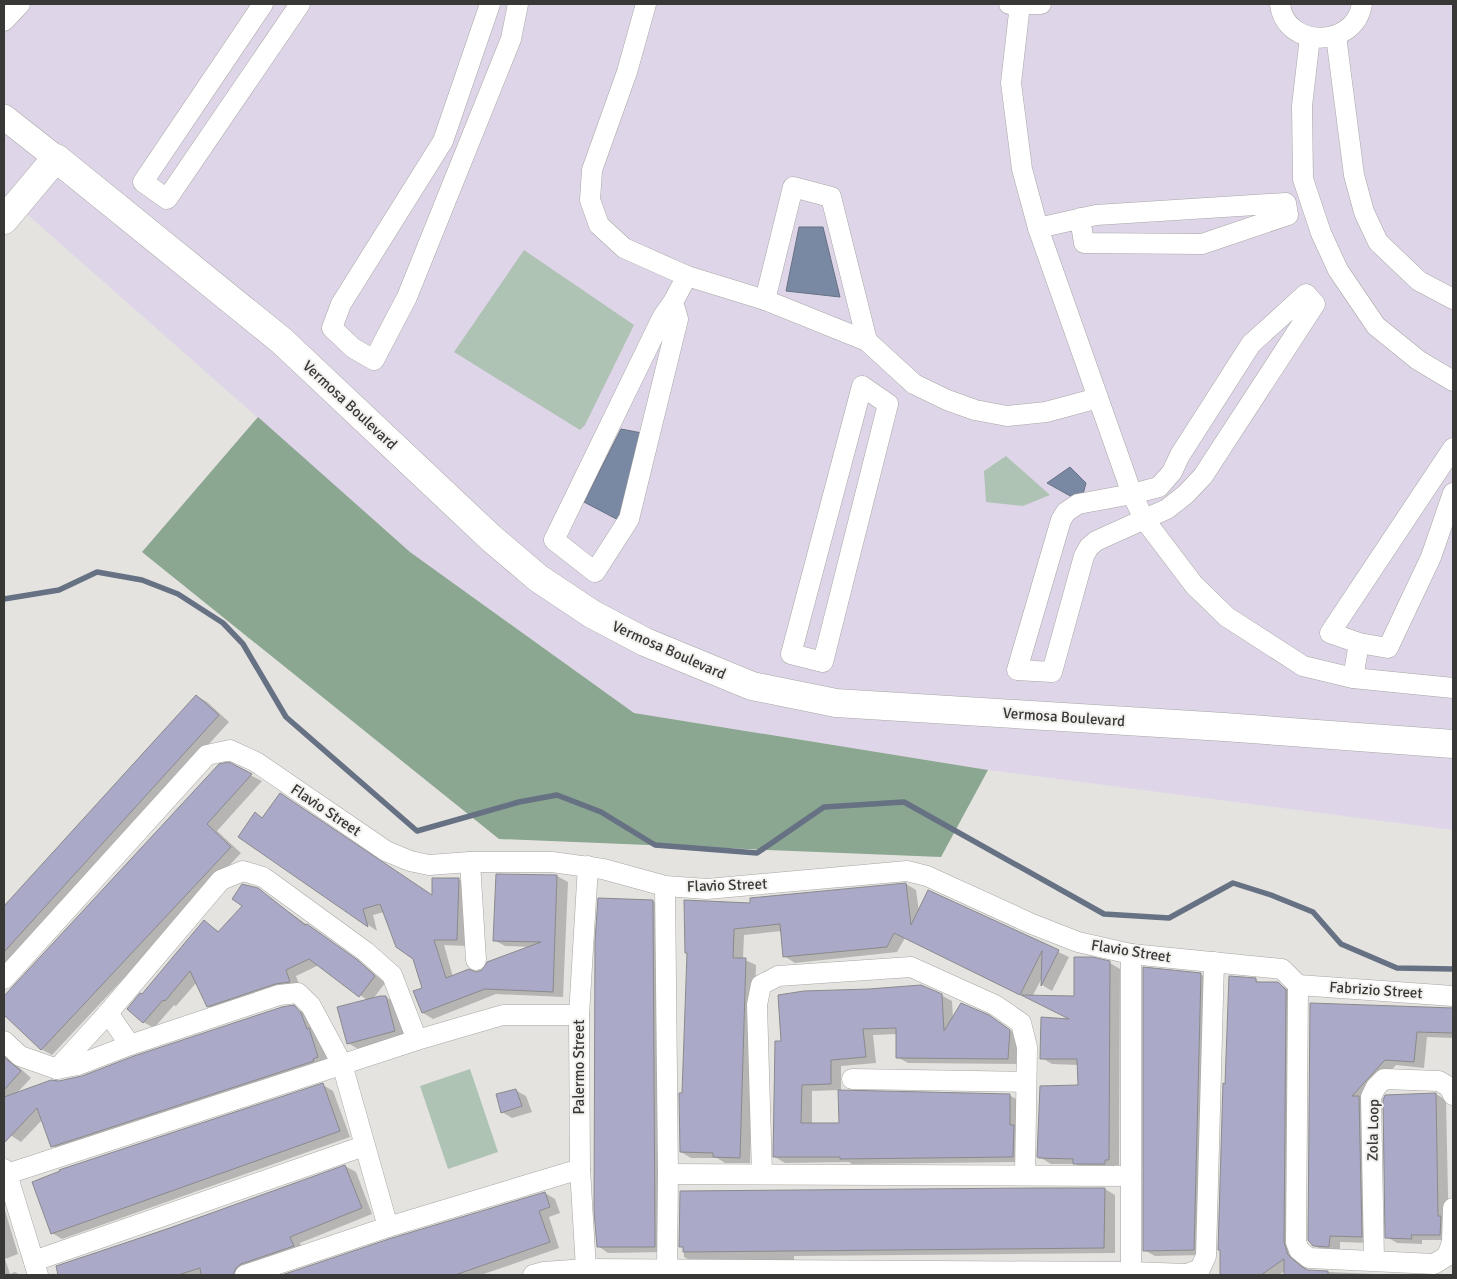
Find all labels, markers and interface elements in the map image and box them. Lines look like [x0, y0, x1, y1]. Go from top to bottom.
street label: Vermosa Boulevard [299, 357, 401, 453]
street label: Vermosa Boulevard [609, 617, 729, 683]
street label: Vermosa Boulevard [1002, 704, 1126, 730]
street label: Flavio Street [288, 780, 364, 840]
street label: Flavio Street [686, 875, 768, 895]
street label: Flavio Street [1090, 936, 1172, 966]
street label: Fabrizio Street [1329, 978, 1423, 1002]
street label: Palermo Street [570, 1019, 588, 1115]
street label: Zola Loop [1363, 1099, 1383, 1161]

